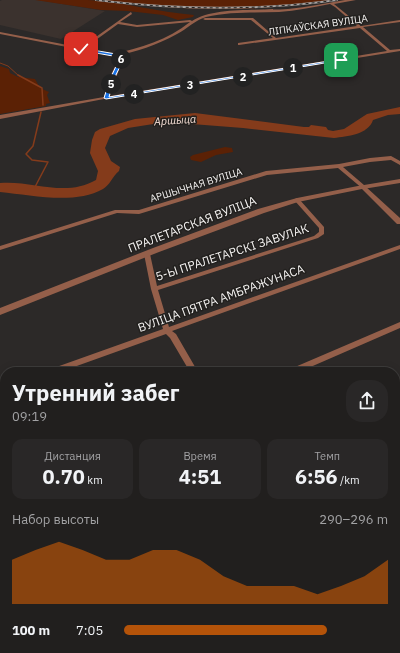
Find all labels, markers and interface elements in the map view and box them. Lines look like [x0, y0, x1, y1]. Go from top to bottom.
street label: ЛІПКАЎСКАЯ ВУЛІЦА [267, 11, 369, 38]
pin [64, 32, 98, 66]
icon: check [70, 38, 92, 60]
pin [324, 43, 358, 77]
pin: 6 [111, 49, 131, 69]
icon: arrive [330, 49, 352, 71]
text: 6 [118, 52, 124, 66]
pin: 1 [283, 58, 303, 78]
text: 1 [290, 61, 296, 75]
pin: 2 [233, 67, 253, 87]
text: 2 [240, 70, 246, 84]
pin: 5 [101, 74, 121, 94]
pin: 3 [180, 75, 200, 95]
text: 5 [108, 77, 114, 91]
text: 3 [187, 78, 193, 92]
pin: 4 [124, 84, 144, 104]
text: 4 [131, 87, 137, 101]
water label: Аршыца [152, 112, 197, 129]
street label: АРШЫЧНАЯ ВУЛІЦА [148, 165, 244, 205]
street label: ПРАЛЕТАРСКАЯ ВУЛІЦА [126, 192, 259, 255]
street label: 5-Ы ПРАЛЕТАРСКІ ЗАВУЛАК [154, 220, 311, 284]
street label: ВУЛІЦА ПЯТРА АМБРАЖУНАСА [136, 261, 307, 335]
text: Утренний забег [12, 378, 180, 407]
button: share [346, 380, 388, 422]
text: 09:19 [12, 408, 47, 425]
text: Дистанция [44, 449, 101, 463]
text: Время [183, 449, 217, 463]
text: Темп [315, 449, 340, 463]
text: 0.70 [43, 463, 85, 490]
text: 4:51 [179, 463, 221, 490]
text: 6:56 [295, 463, 338, 490]
text: km [85, 473, 103, 487]
text: /km [338, 473, 360, 487]
text: Набор высоты [12, 511, 99, 528]
text: 290–296 m [319, 511, 388, 528]
text: 100 m [12, 622, 50, 639]
text: 7:05 [76, 622, 103, 639]

